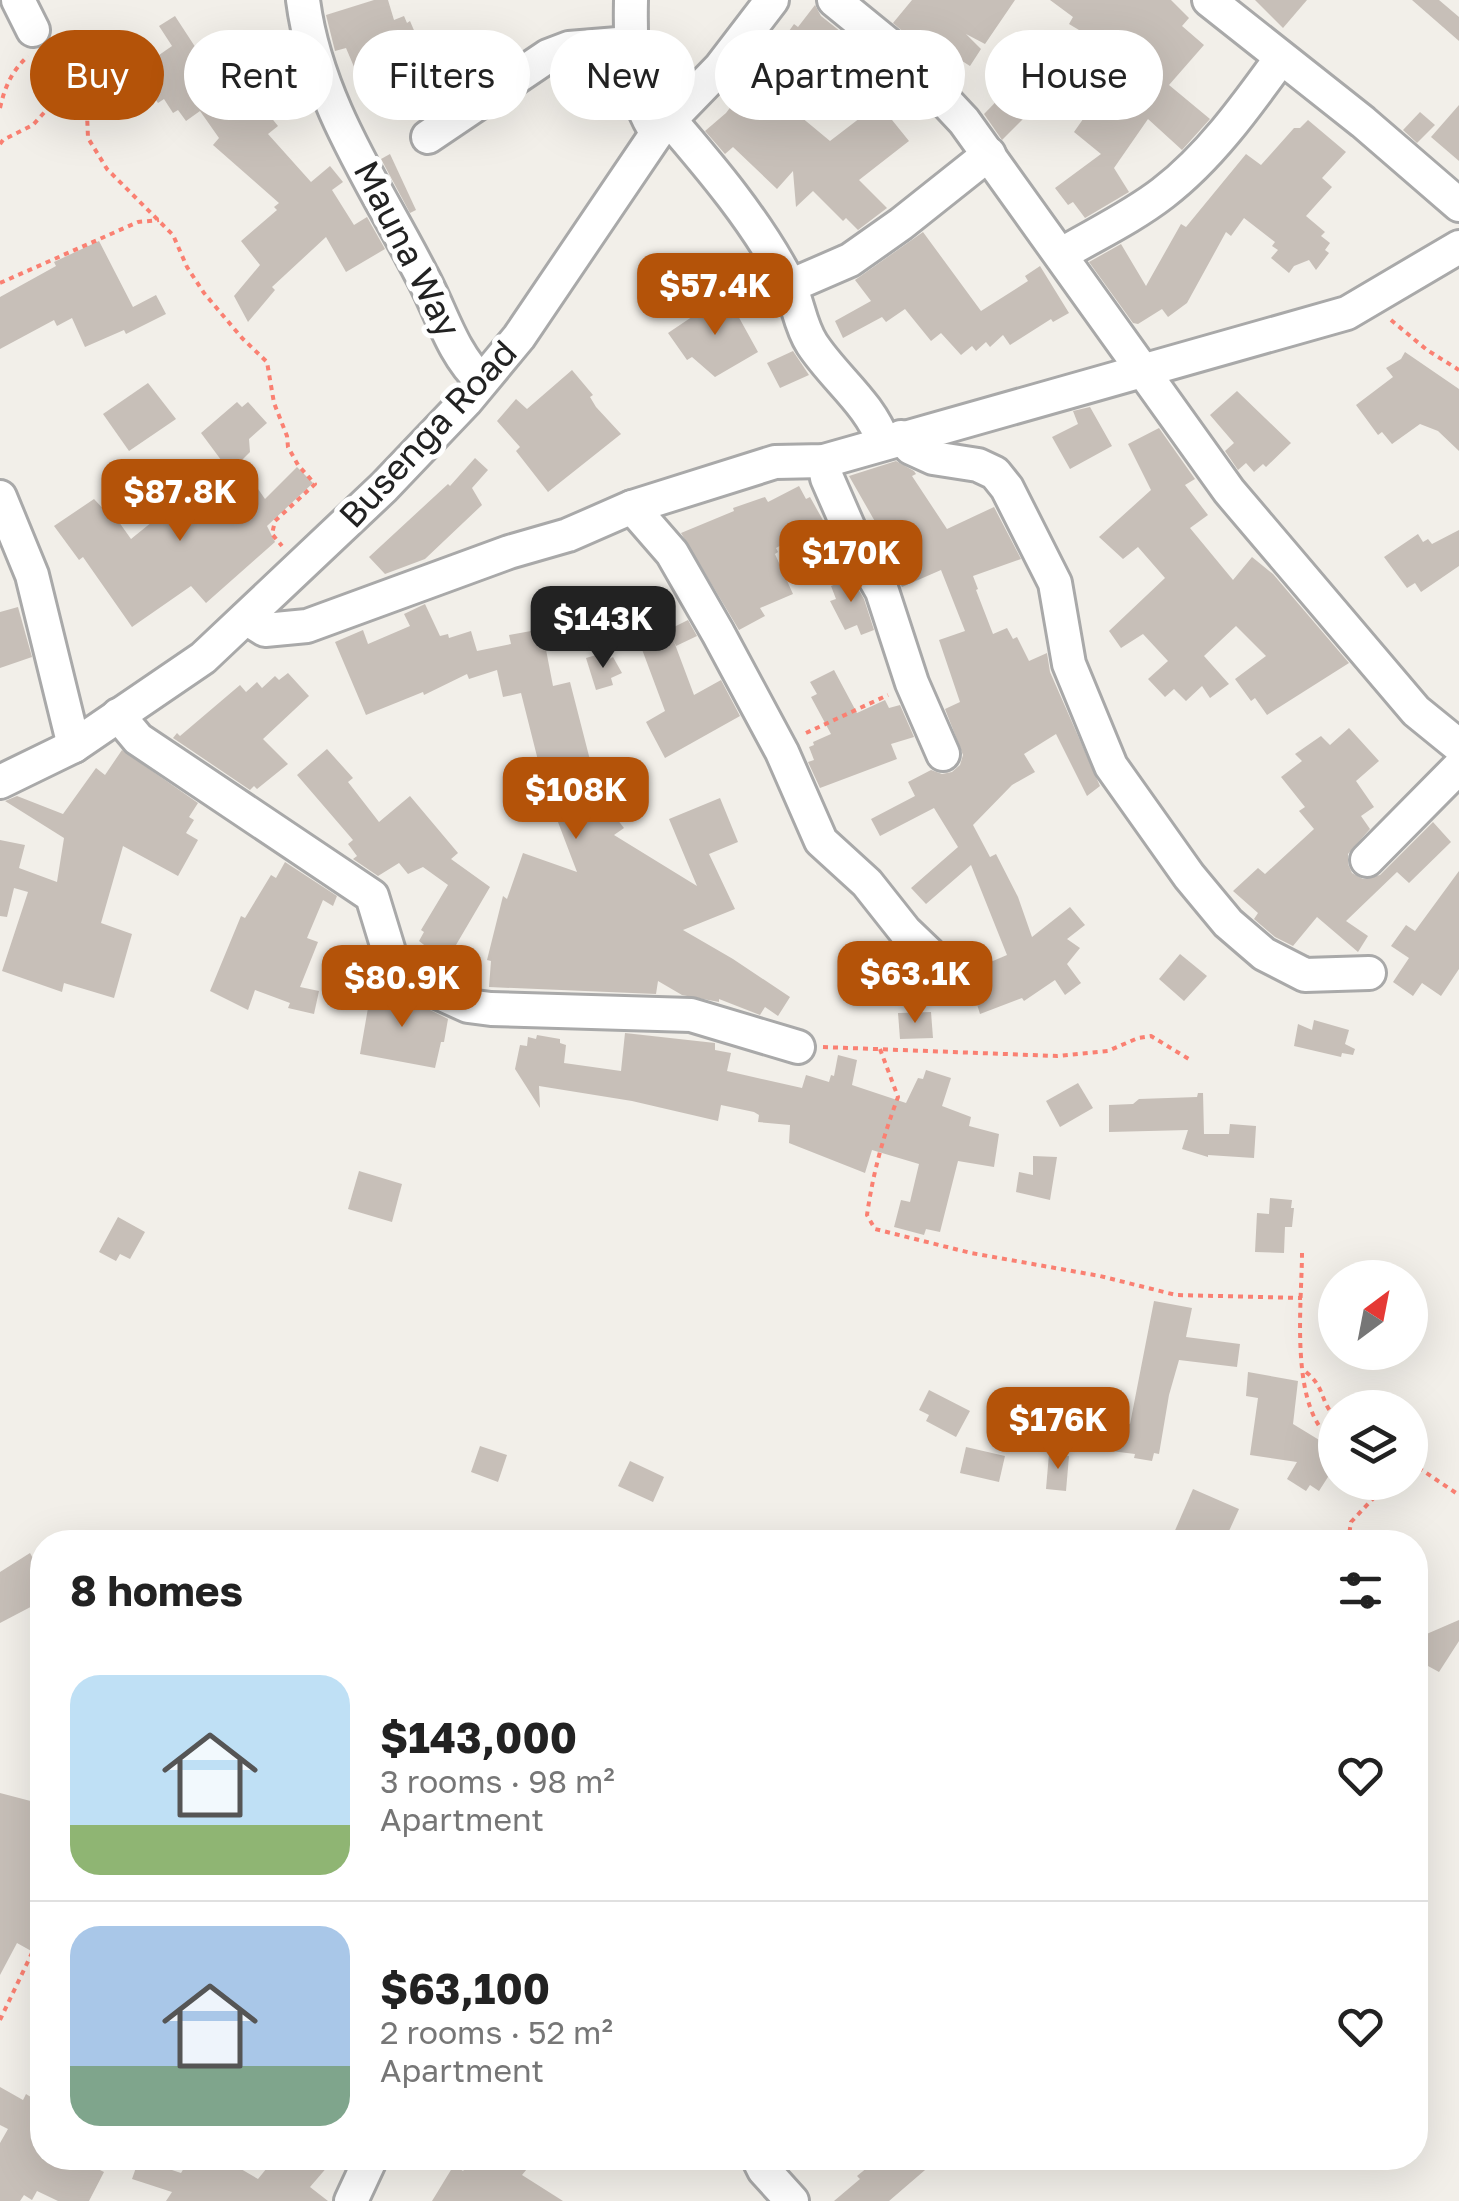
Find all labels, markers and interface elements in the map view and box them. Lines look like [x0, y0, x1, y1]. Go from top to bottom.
chip: Buy [30, 30, 164, 120]
chip: Rent [184, 30, 333, 120]
chip: Filters [353, 30, 530, 120]
chip: New [550, 30, 695, 120]
chip: Apartment [715, 30, 965, 120]
chip: House [985, 30, 1163, 120]
street label: Mauna Way [346, 153, 470, 344]
pin: $57.4K [634, 253, 796, 338]
text: $57.4K [659, 266, 771, 304]
street label: Busenga Road [330, 331, 525, 536]
pin: $87.8K [99, 459, 261, 544]
text: $87.8K [123, 472, 237, 510]
pin: $170K [781, 520, 921, 605]
text: $170K [801, 533, 901, 571]
pin: $143K [533, 586, 673, 671]
text: $143K [553, 599, 653, 637]
pin: $108K [506, 757, 646, 842]
text: $108K [525, 770, 627, 808]
pin: $63.1K [834, 941, 996, 1026]
pin: $80.9K [321, 945, 483, 1030]
text: $63.1K [859, 954, 971, 992]
text: $80.9K [344, 958, 460, 996]
north arrow [1318, 1260, 1428, 1370]
map controls [1318, 1260, 1428, 1500]
pin: $176K [988, 1387, 1128, 1472]
button: layers [1318, 1390, 1428, 1500]
text: $176K [1009, 1400, 1107, 1438]
icon: filters [1333, 1563, 1388, 1618]
text: 8 homes [70, 1565, 243, 1615]
text: $143,000 [380, 1712, 577, 1762]
icon: home [150, 1715, 270, 1835]
icon: heart [1333, 1748, 1388, 1803]
text: 3 rooms · 98 m² [380, 1762, 615, 1800]
text: Apartment [380, 1800, 544, 1838]
text: $63,100 [380, 1963, 550, 2013]
icon: home [150, 1966, 270, 2086]
icon: heart [1333, 1999, 1388, 2054]
text: 2 rooms · 52 m² [380, 2013, 613, 2051]
text: Apartment [380, 2051, 544, 2089]

